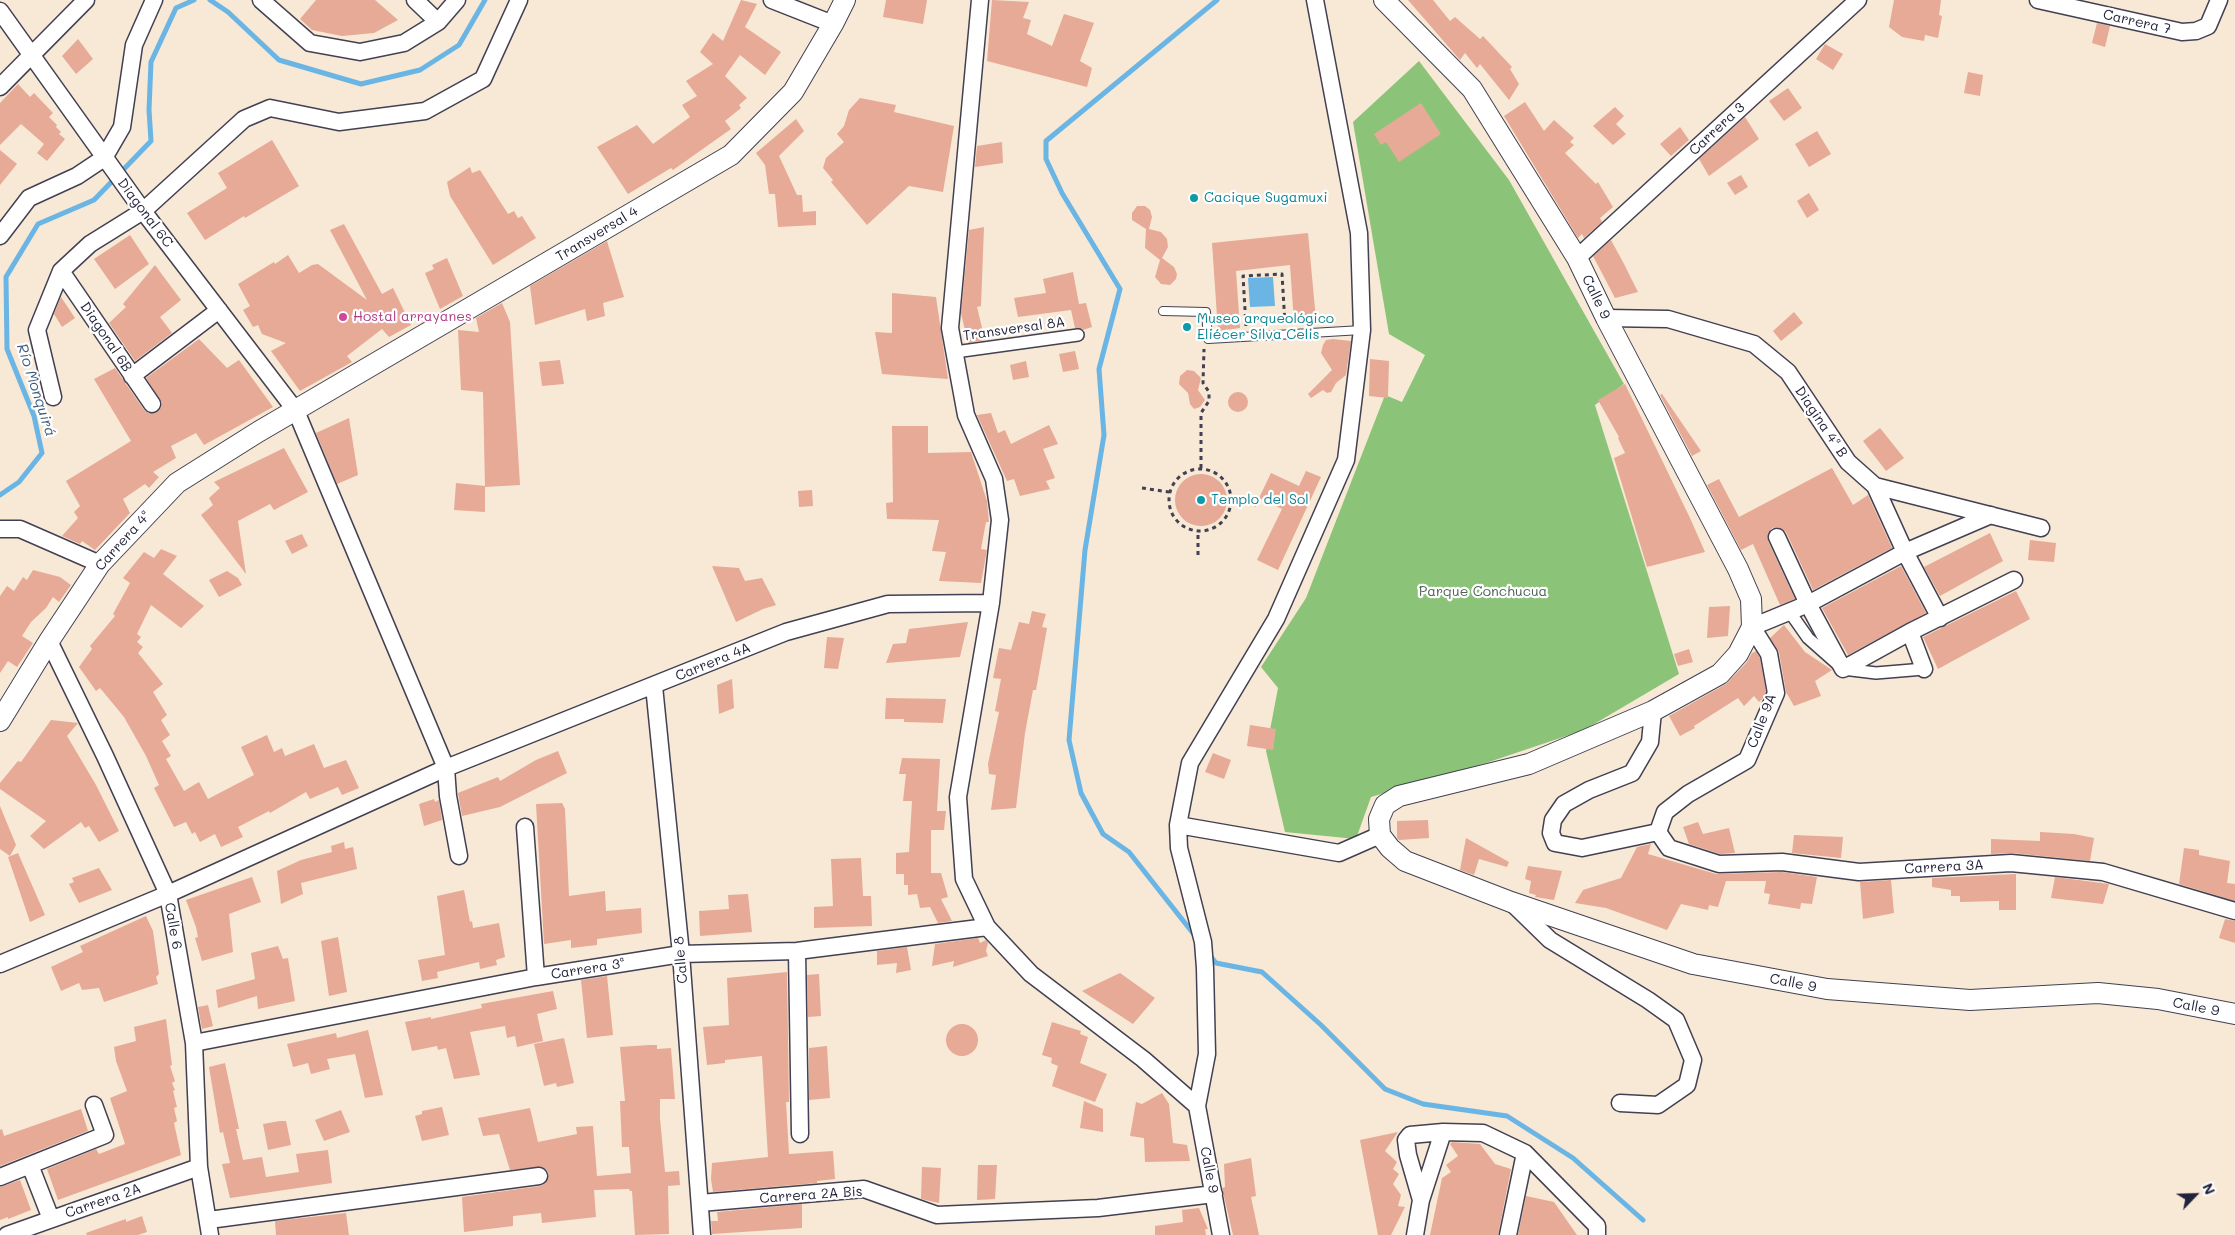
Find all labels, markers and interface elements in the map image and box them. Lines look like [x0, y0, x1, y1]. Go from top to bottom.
street label: Carrera 7 [2101, 6, 2173, 38]
street label: Carrera 3 [1686, 99, 1748, 159]
street label: Diagonal 6C [114, 175, 176, 251]
place label: Cacique Sugamuxi [1204, 190, 1328, 206]
marker: Cacique Sugamuxi [1188, 192, 1200, 204]
street label: Transversal 4 [553, 203, 641, 265]
street label: Calle 9 [1578, 272, 1614, 322]
street label: Diagonal 6B [76, 299, 136, 375]
place label: Hostal arrayanes [353, 309, 472, 325]
marker: Hostal arrayanes [337, 311, 349, 323]
place label: Museo arqueológico Eliécer Silva Celis [1197, 311, 1334, 344]
street label: Transversal 8A [962, 314, 1066, 344]
marker: Museo arqueológico Eliécer Silva Celis [1181, 321, 1193, 333]
water label: Río Monquirá [13, 341, 59, 439]
street label: Diagina 4ª B [1791, 383, 1851, 461]
place label: Templo del Sol [1211, 492, 1309, 508]
marker: Templo del Sol [1195, 494, 1207, 506]
street label: Carrera 4ª [92, 508, 154, 574]
park label: Parque Conchucua [1419, 584, 1547, 600]
street label: Carrera 4A [673, 639, 753, 685]
street label: Calle 9A [1744, 691, 1780, 751]
street label: Carrera 3A [1904, 857, 1984, 877]
street label: Calle 6 [161, 901, 185, 951]
street label: Calle 8 [671, 936, 691, 984]
street label: Carrera 3ª [550, 955, 626, 983]
street label: Calle 9 [1768, 970, 1818, 996]
street label: Calle 9 [2171, 994, 2221, 1020]
street label: Calle 9 [1196, 1145, 1222, 1195]
north arrow [2170, 1170, 2220, 1220]
street label: Carrera 2A [63, 1180, 143, 1222]
text: N [2198, 1180, 2220, 1197]
street label: Carrera 2A Bis [759, 1183, 863, 1207]

